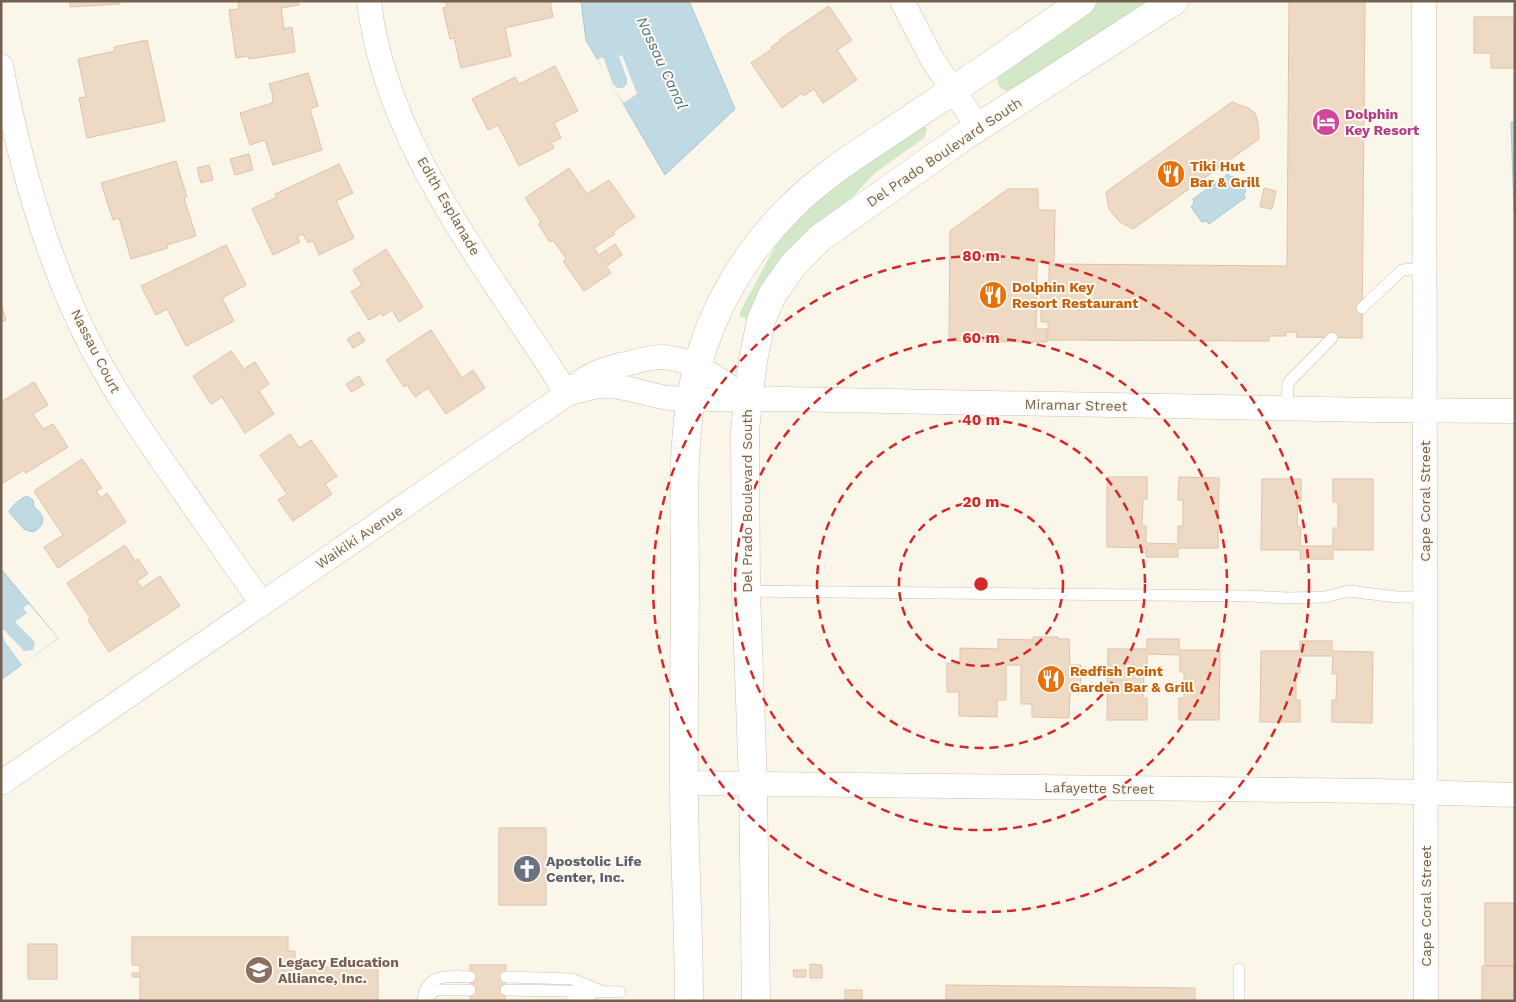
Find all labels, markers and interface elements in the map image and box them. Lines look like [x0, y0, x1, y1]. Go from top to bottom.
water label: Nassau Canal [633, 14, 692, 113]
street label: Del Prado Boulevard South [863, 94, 1025, 210]
place label: Dolphin Key Resort [1345, 106, 1419, 138]
hotel icon: Dolphin Key Resort [1311, 107, 1341, 137]
street label: Edith Esplanade [414, 154, 484, 258]
place label: Tiki Hut Bar & Grill [1190, 158, 1260, 190]
restaurant icon: Tiki Hut Bar & Grill [1156, 159, 1186, 189]
text: 80 m [962, 247, 1000, 265]
place label: Dolphin Key Resort Restaurant [1012, 279, 1138, 311]
restaurant icon: Dolphin Key Resort Restaurant [978, 280, 1008, 310]
street label: Nassau Court [68, 306, 124, 396]
text: 60 m [962, 329, 1000, 347]
street label: Miramar Street [1025, 396, 1128, 414]
street label: Del Prado Boulevard South [739, 409, 755, 593]
text: 40 m [962, 411, 1000, 429]
street label: Cape Coral Street [1417, 440, 1433, 562]
text: 20 m [962, 493, 1000, 511]
street label: Waikiki Avenue [312, 502, 406, 572]
centre of rings [972, 575, 990, 593]
place label: Redfish Point Garden Bar & Grill [1070, 663, 1194, 695]
restaurant icon: Redfish Point Garden Bar & Grill [1036, 664, 1066, 694]
street label: Lafayette Street [1044, 779, 1154, 797]
street label: Cape Coral Street [1418, 845, 1434, 967]
place label: Apostolic Life Center, Inc. [546, 853, 642, 885]
church icon: Apostolic Life Center, Inc. [512, 854, 542, 884]
place label: Legacy Education Alliance, Inc. [278, 954, 399, 986]
school or university icon: Legacy Education Alliance, Inc. [244, 955, 274, 985]

